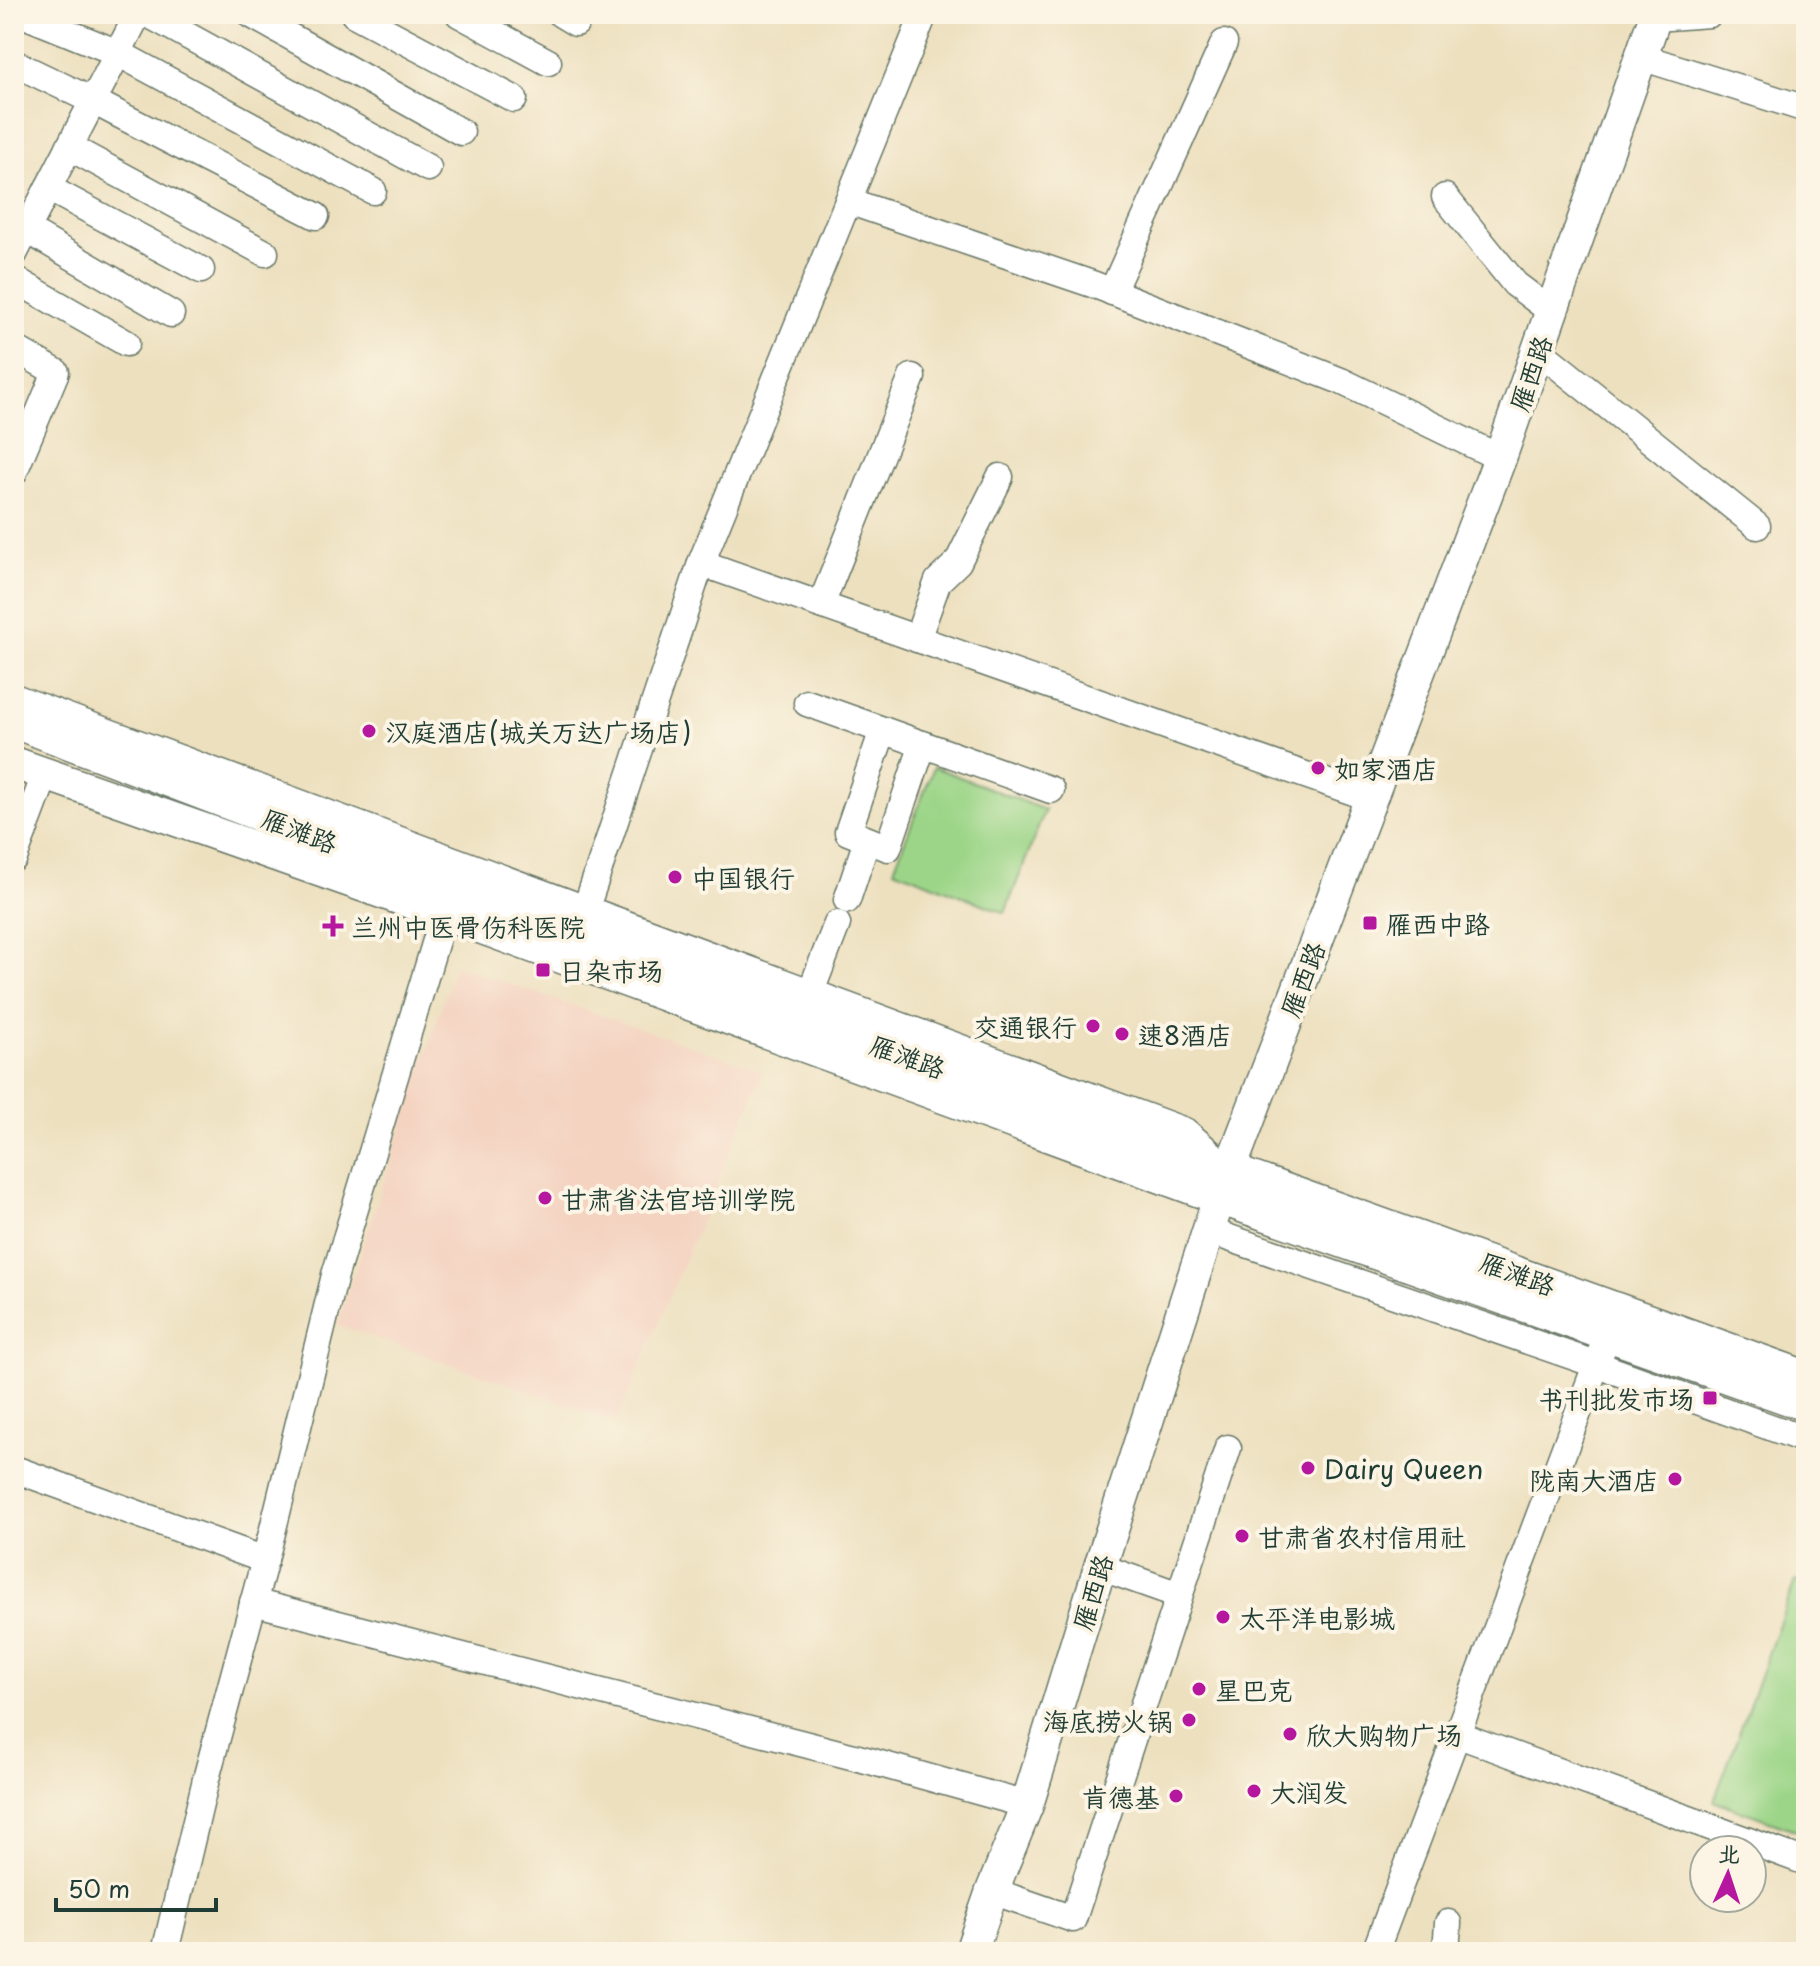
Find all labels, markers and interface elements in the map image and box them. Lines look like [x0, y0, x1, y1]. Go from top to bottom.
street label: 雁西路 [1499, 330, 1561, 416]
place label: 汉庭酒店(城关万达广场店) [385, 712, 691, 751]
marker: 汉庭酒店(城关万达广场店) [360, 722, 378, 740]
place label: 如家酒店 [1334, 749, 1438, 788]
marker: 如家酒店 [1309, 759, 1327, 777]
street label: 雁滩路 [257, 798, 343, 862]
place label: 中国银行 [691, 858, 795, 897]
marker: 中国银行 [666, 868, 684, 886]
place label: 雁西中路 [1386, 904, 1490, 943]
place label: 兰州中医骨伤科医院 [351, 907, 585, 946]
marker: 雁西中路 [1361, 914, 1379, 932]
marker: 兰州中医骨伤科医院 [322, 915, 344, 937]
street label: 雁西路 [1270, 936, 1334, 1022]
place label: 日杂市场 [559, 951, 663, 990]
marker: 日杂市场 [534, 961, 552, 979]
place label: 交通银行 [973, 1007, 1077, 1046]
place label: 速8酒店 [1138, 1015, 1232, 1054]
marker: 交通银行 [1084, 1017, 1102, 1035]
street label: 雁滩路 [865, 1024, 951, 1088]
marker: 速8酒店 [1113, 1025, 1131, 1043]
place label: 甘肃省法官培训学院 [561, 1179, 795, 1218]
marker: 甘肃省法官培训学院 [536, 1189, 554, 1207]
street label: 雁滩路 [1475, 1241, 1561, 1305]
place label: 书刊批发市场 [1538, 1379, 1694, 1418]
marker: 书刊批发市场 [1701, 1389, 1719, 1407]
place label: Dairy Queen [1324, 1449, 1483, 1488]
marker: Dairy Queen [1299, 1459, 1317, 1477]
place label: 陇南大酒店 [1529, 1460, 1659, 1499]
marker: 陇南大酒店 [1666, 1470, 1684, 1488]
place label: 甘肃省农村信用社 [1258, 1517, 1466, 1556]
marker: 甘肃省农村信用社 [1233, 1527, 1251, 1545]
street label: 雁西路 [1062, 1549, 1122, 1635]
place label: 太平洋电影城 [1239, 1598, 1395, 1637]
marker: 太平洋电影城 [1214, 1608, 1232, 1626]
place label: 星巴克 [1215, 1670, 1293, 1709]
marker: 星巴克 [1190, 1680, 1208, 1698]
place label: 海底捞火锅 [1043, 1701, 1173, 1740]
marker: 海底捞火锅 [1180, 1711, 1198, 1729]
place label: 欣大购物广场 [1306, 1715, 1462, 1754]
marker: 欣大购物广场 [1281, 1725, 1299, 1743]
place label: 大润发 [1270, 1772, 1348, 1811]
place label: 肯德基 [1082, 1777, 1160, 1816]
marker: 大润发 [1245, 1782, 1263, 1800]
marker: 肯德基 [1167, 1787, 1185, 1805]
north arrow [1688, 1834, 1768, 1914]
text: 北 [1717, 1835, 1741, 1870]
scale bar [56, 1862, 216, 1912]
text: 50 m [68, 1870, 130, 1906]

